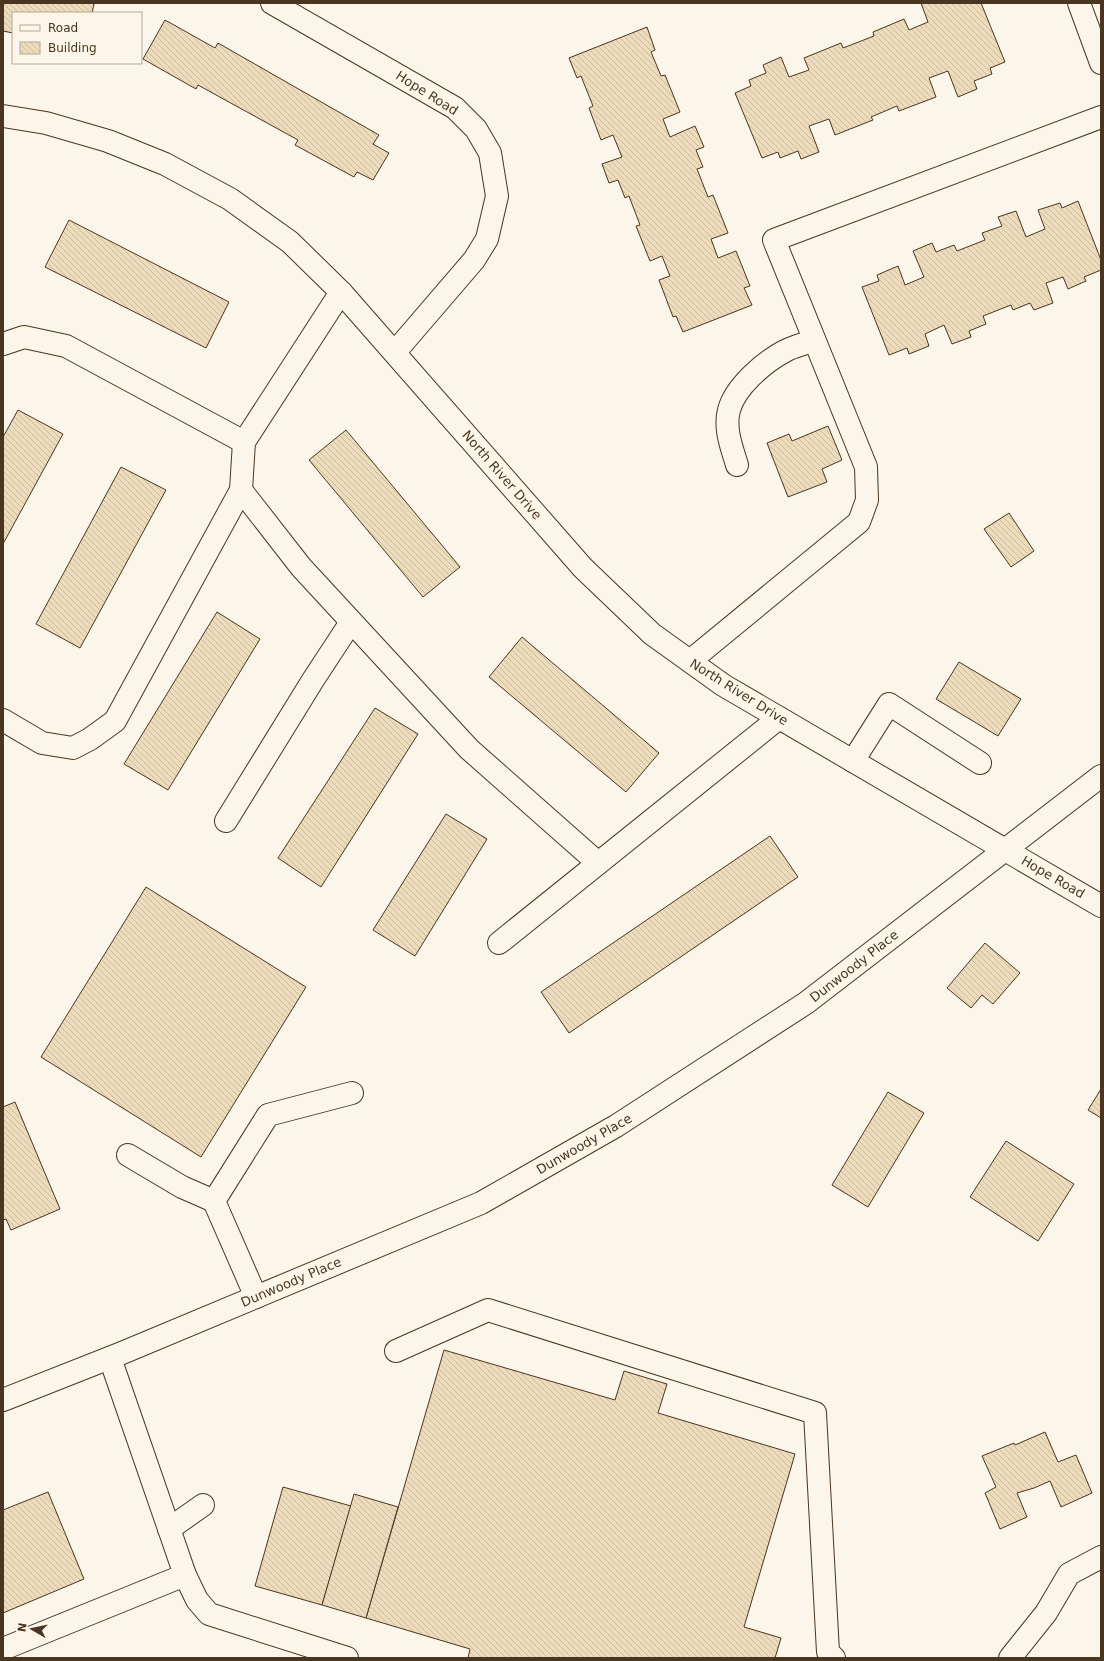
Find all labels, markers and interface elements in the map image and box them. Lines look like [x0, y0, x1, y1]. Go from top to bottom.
legend [12, 12, 142, 64]
text: Road [48, 21, 78, 35]
text: Building [48, 41, 97, 55]
street label: Hope Road [393, 68, 461, 118]
street label: North River Drive [459, 427, 545, 523]
street label: North River Drive [687, 656, 791, 728]
street label: Hope Road [1019, 853, 1087, 901]
street label: Dunwoody Place [807, 927, 901, 1005]
street label: Dunwoody Place [534, 1111, 634, 1177]
street label: Dunwoody Place [239, 1254, 343, 1310]
north arrow [12, 1609, 52, 1649]
text: N [15, 1622, 30, 1633]

